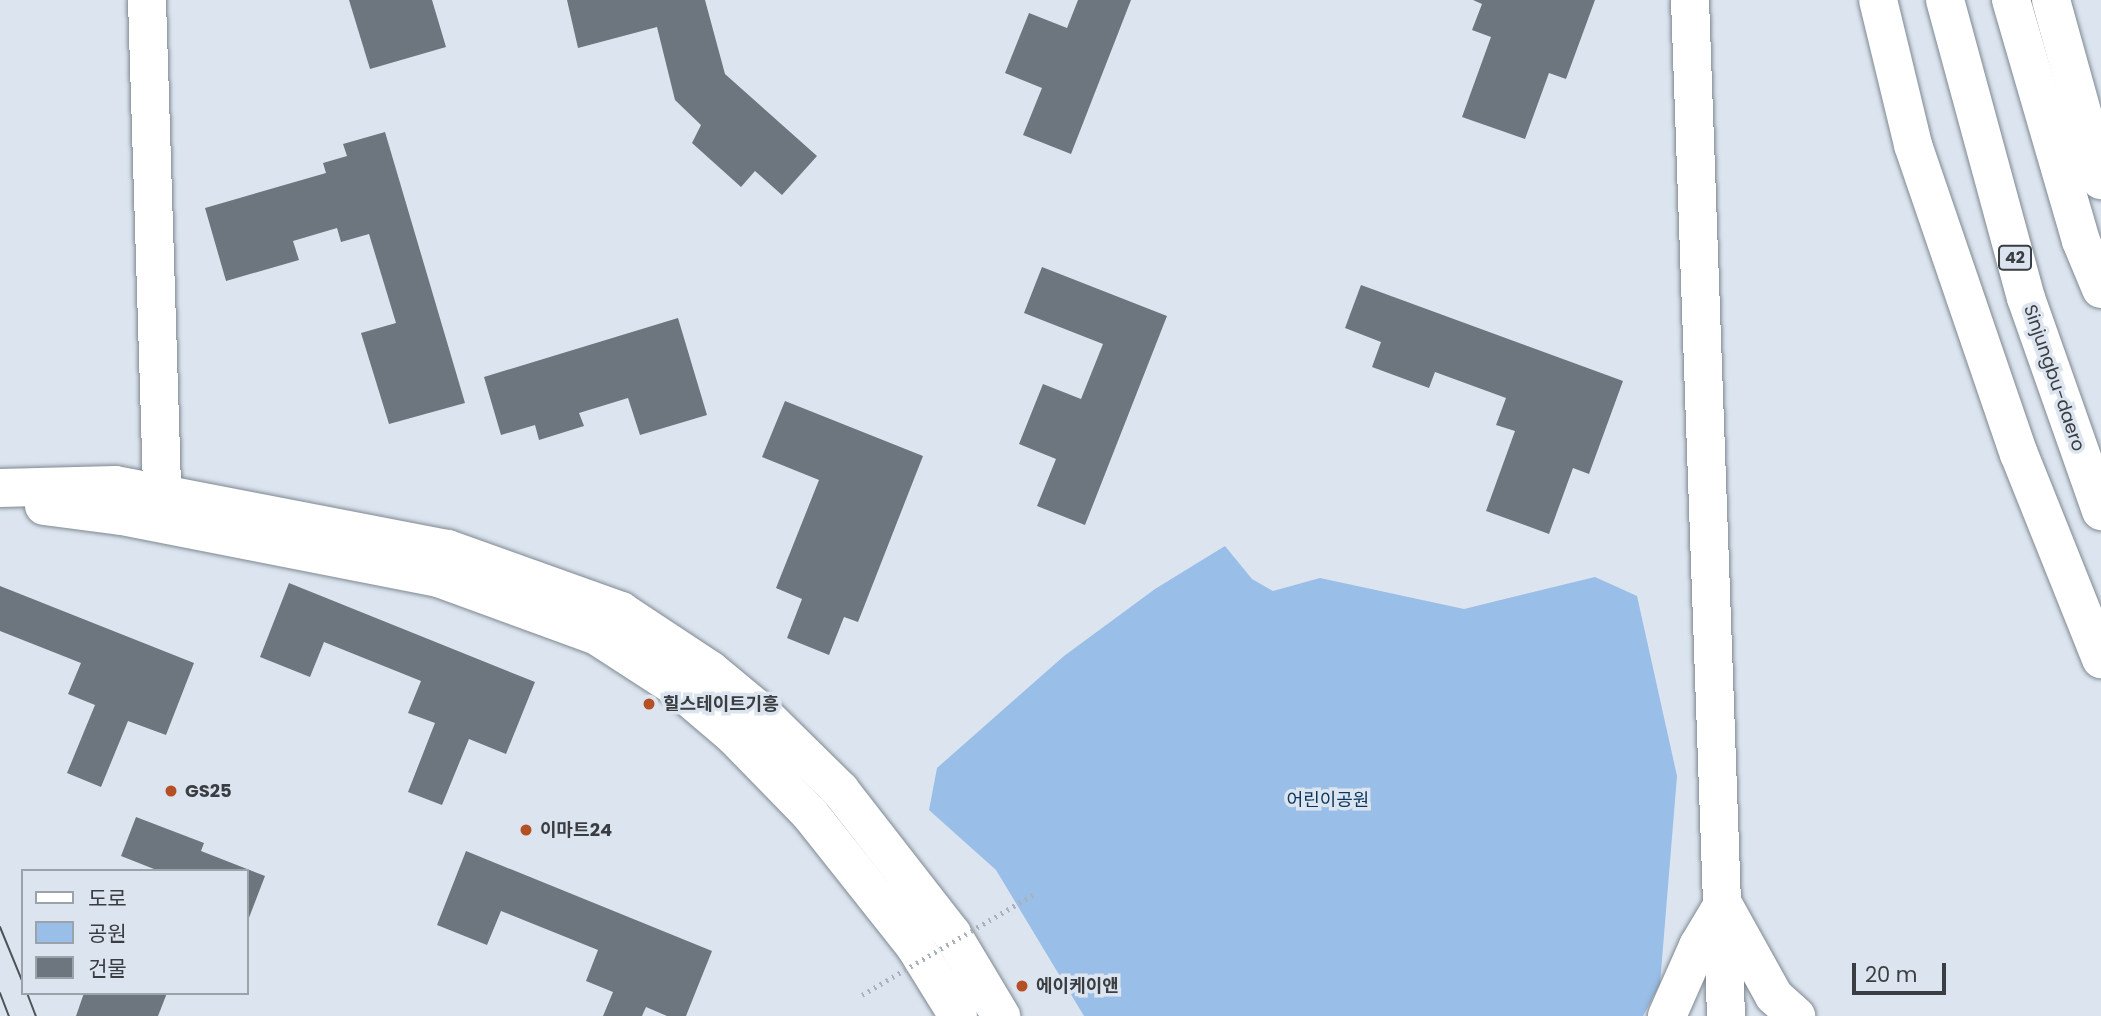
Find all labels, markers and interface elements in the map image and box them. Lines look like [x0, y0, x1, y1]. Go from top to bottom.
road number: 42 [1997, 246, 2032, 270]
street label: Sinjungbu-daero [2019, 302, 2089, 454]
place label: 힐스테이트기흥 [663, 693, 779, 715]
marker: 힐스테이트기흥 [641, 696, 657, 712]
place label: GS25 [185, 780, 232, 802]
marker: GS25 [163, 783, 179, 799]
park label: 어린이공원 [1287, 789, 1369, 811]
place label: 이마트24 [540, 819, 612, 841]
marker: 이마트24 [518, 822, 534, 838]
legend [21, 869, 248, 995]
text: 도로 [88, 884, 127, 913]
text: 공원 [88, 919, 127, 948]
scale bar [1856, 950, 1951, 994]
text: 건물 [88, 954, 127, 983]
text: 20 m [1865, 960, 1918, 989]
place label: 에이케이앤 [1036, 975, 1119, 997]
marker: 에이케이앤 [1014, 978, 1030, 994]

